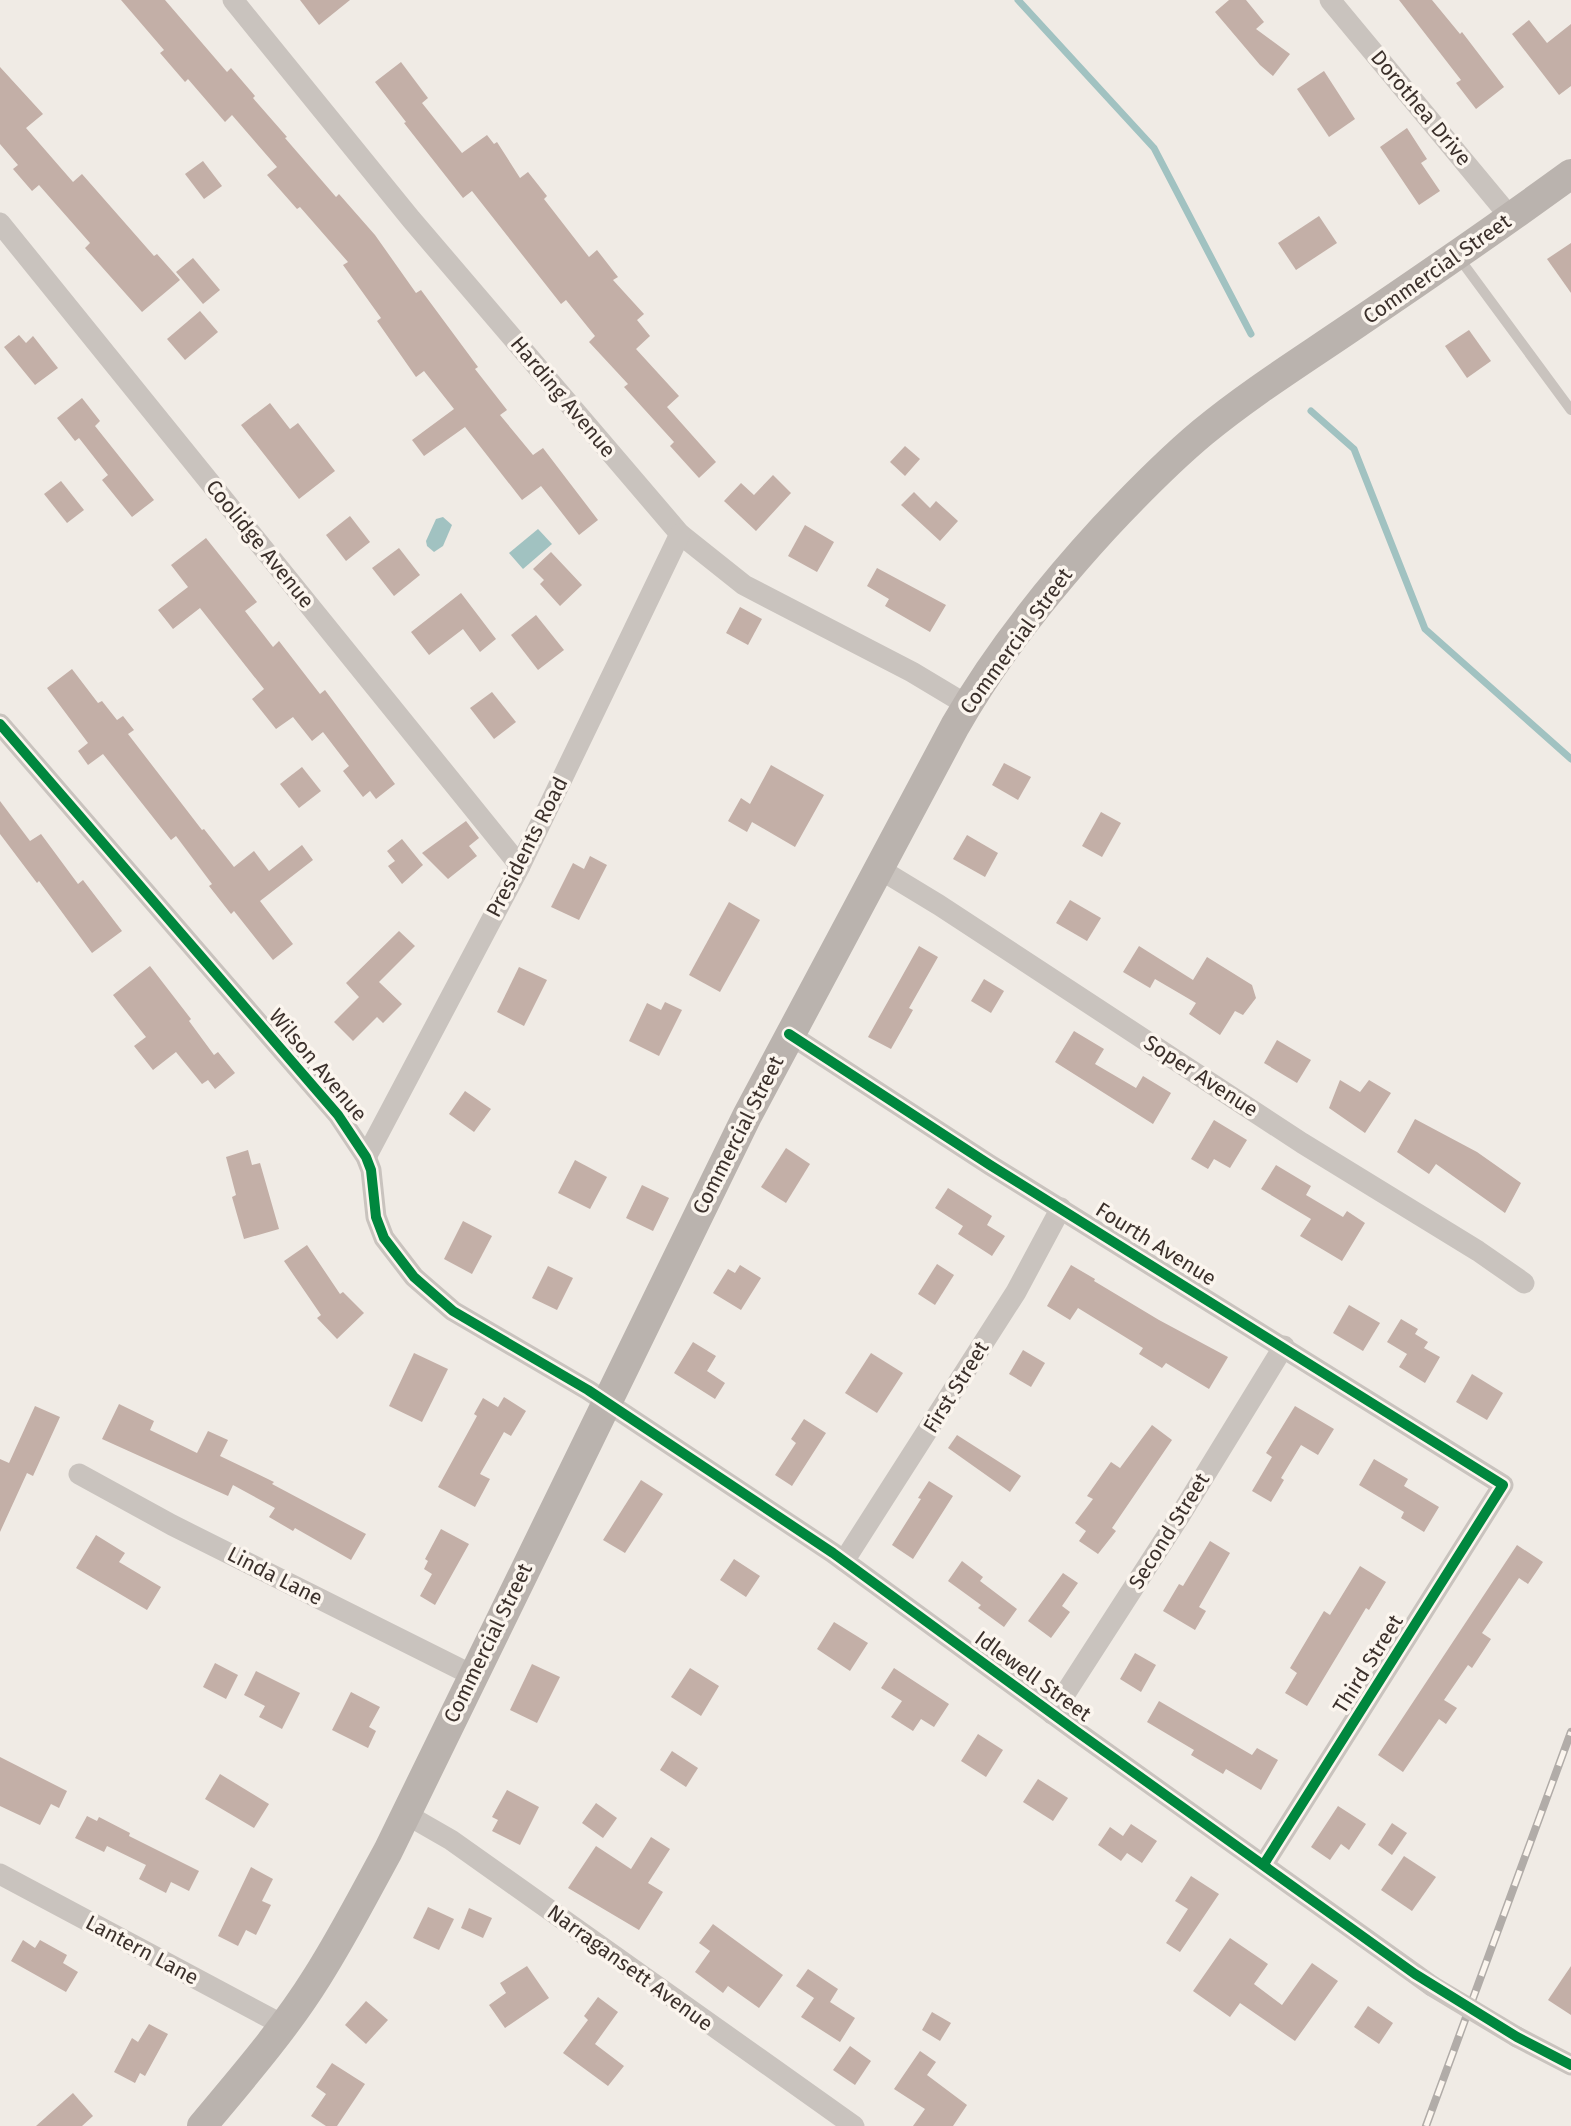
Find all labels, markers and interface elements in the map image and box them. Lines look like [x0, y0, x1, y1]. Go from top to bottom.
street label: Dorothea Drive [1365, 45, 1477, 171]
street label: Commercial Street [1358, 208, 1516, 330]
street label: Harding Avenue [505, 331, 621, 463]
street label: Coolidge Avenue [200, 475, 320, 613]
street label: Commercial Street [954, 562, 1078, 719]
street label: Presidents Road [480, 772, 574, 922]
street label: Wilson Avenue [263, 1003, 373, 1127]
street label: Soper Avenue [1139, 1029, 1263, 1123]
street label: Commercial Street [687, 1051, 789, 1219]
street label: Fourth Avenue [1091, 1197, 1221, 1291]
street label: First Street [918, 1336, 995, 1438]
street label: Second Street [1123, 1468, 1215, 1594]
street label: Linda Lane [223, 1541, 327, 1611]
street label: Commercial Street [438, 1559, 538, 1727]
street label: Third Street [1327, 1609, 1409, 1718]
street label: Idlewell Street [970, 1625, 1097, 1727]
street label: Narragansett Avenue [542, 1899, 718, 2037]
street label: Lantern Lane [81, 1909, 203, 1991]

